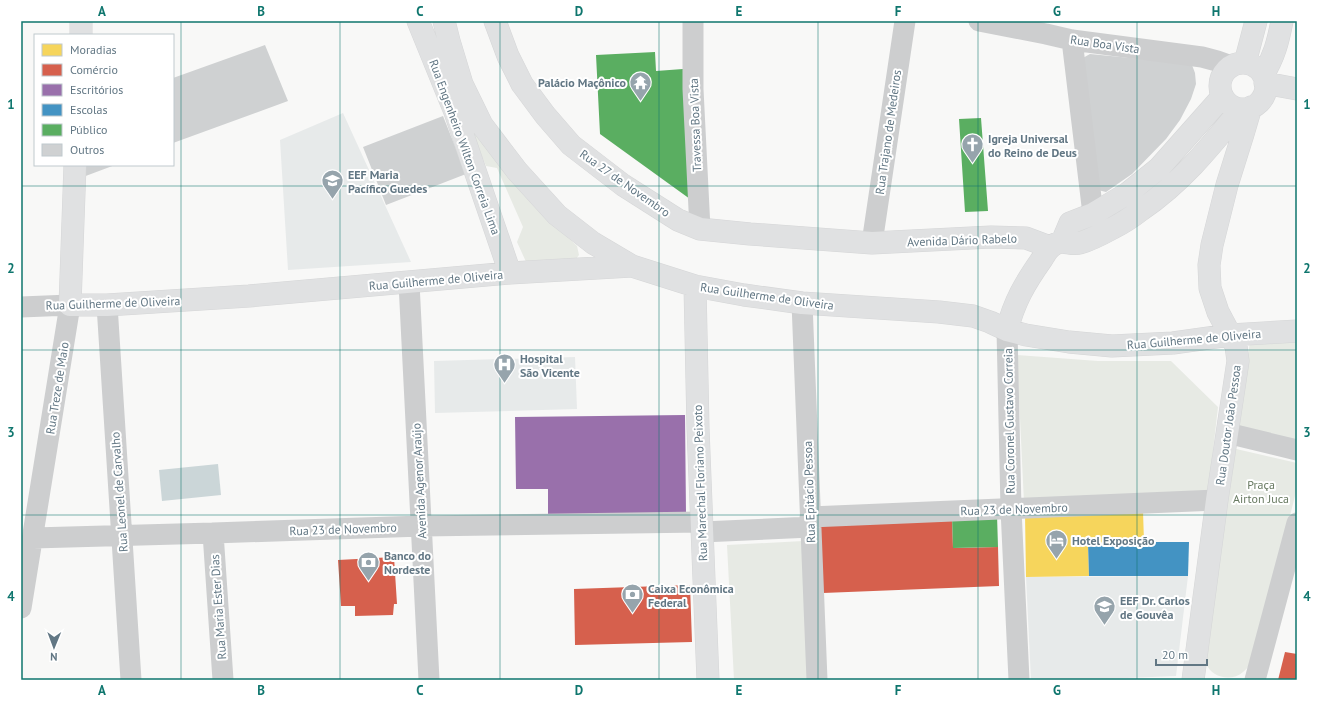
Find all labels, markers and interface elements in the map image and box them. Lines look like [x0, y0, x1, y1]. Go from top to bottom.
text: A [98, 3, 106, 20]
text: B [257, 3, 265, 20]
text: C [416, 3, 424, 20]
text: D [575, 3, 583, 20]
text: E [736, 3, 743, 20]
text: F [895, 3, 902, 20]
text: G [1053, 3, 1061, 20]
text: H [1212, 3, 1220, 20]
street label: Rua Boa Vista [1069, 32, 1141, 56]
legend [34, 34, 174, 166]
text: Moradias [70, 42, 117, 57]
street label: Rua Engenheiro Wilton Correia Lima [426, 57, 504, 237]
text: Comércio [70, 62, 118, 77]
temple icon: Palácio Maçônico [628, 69, 654, 102]
street label: Rua Trajano de Medeiros [872, 69, 904, 195]
place label: Palácio Maçônico [538, 75, 627, 90]
street label: Travessa Boa Vista [686, 78, 704, 172]
text: Escritórios [70, 82, 123, 97]
text: 1 [7, 96, 15, 113]
text: 1 [1303, 96, 1311, 113]
text: Escolas [70, 102, 108, 117]
text: Público [70, 122, 108, 137]
place label: Igreja Universal do Reino de Deus [988, 131, 1077, 160]
church icon: Igreja Universal do Reino de Deus [960, 132, 986, 165]
text: Outros [70, 142, 104, 157]
street label: Rua 27 de Novembro [577, 146, 673, 220]
place label: EEF Maria Pacífico Guedes [348, 167, 427, 196]
school or university icon: EEF Maria Pacífico Guedes [320, 168, 346, 201]
street label: Avenida Dário Rabelo [907, 231, 1017, 249]
text: 2 [7, 260, 15, 277]
text: 2 [1303, 260, 1311, 277]
street label: Rua Guilherme de Oliveira [368, 267, 504, 293]
street label: Rua Guilherme de Oliveira [699, 279, 835, 313]
street label: Rua Guilherme de Oliveira [45, 293, 181, 313]
street label: Rua Guilherme de Oliveira [1126, 326, 1262, 352]
street label: Rua Treze de Maio [42, 341, 72, 435]
street label: Rua Coronel Gustavo Correia [1000, 348, 1018, 494]
place label: Hospital São Vicente [520, 351, 580, 380]
hospital icon: Hospital São Vicente [492, 352, 518, 385]
street label: Rua Doutor João Pessoa [1212, 364, 1244, 486]
street label: Rua Marechal Floriano Peixoto [690, 404, 710, 562]
street label: Avenida Agenor Araújo [408, 423, 430, 539]
text: 3 [7, 424, 15, 441]
text: 3 [1303, 424, 1311, 441]
street label: Rua Leonel de Carvalho [107, 431, 131, 553]
street label: Rua Epitácio Pessoa [800, 441, 818, 543]
park label: Praça Airton Juca [1233, 477, 1289, 506]
street label: Rua 23 de Novembro [960, 500, 1068, 518]
street label: Rua 23 de Novembro [289, 520, 397, 538]
hotel icon: Hotel Exposição [1044, 527, 1070, 560]
place label: Hotel Exposição [1072, 533, 1155, 548]
place label: Banco do Nordeste [384, 548, 432, 577]
bank icon: Banco do Nordeste [355, 549, 381, 582]
street label: Rua Maria Ester Dias [207, 554, 229, 660]
place label: Caixa Econômica Federal [648, 581, 734, 610]
bank icon: Caixa Econômica Federal [620, 582, 646, 615]
text: 4 [7, 588, 15, 605]
text: 4 [1303, 588, 1311, 605]
place label: EEF Dr. Carlos de Gouvêa [1120, 593, 1190, 622]
school or university icon: EEF Dr. Carlos de Gouvêa [1092, 594, 1118, 627]
north arrow [34, 627, 74, 667]
scale bar [1156, 641, 1207, 667]
text: 20 m [1162, 647, 1188, 662]
text: N [50, 650, 58, 664]
text: A [98, 682, 106, 699]
text: B [257, 682, 265, 699]
text: C [416, 682, 424, 699]
text: D [575, 682, 583, 699]
text: E [736, 682, 743, 699]
text: F [895, 682, 902, 699]
text: G [1053, 682, 1061, 699]
text: H [1212, 682, 1220, 699]

